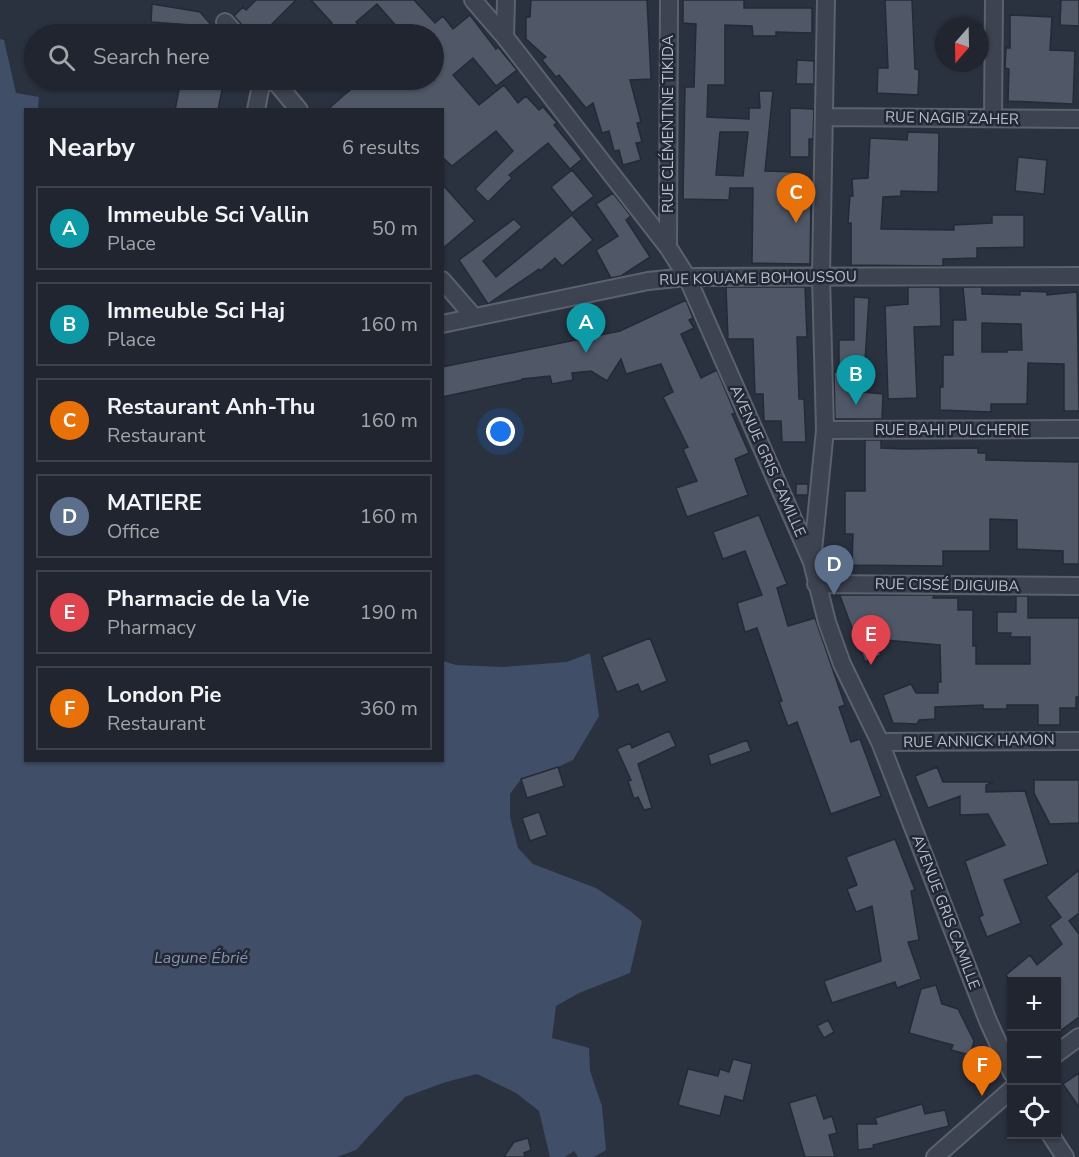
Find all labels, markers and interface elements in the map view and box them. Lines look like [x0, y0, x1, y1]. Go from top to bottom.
north arrow [935, 18, 989, 72]
search box [24, 24, 444, 90]
street label: RUE CLÉMENTINE TIKIDA [658, 35, 678, 213]
icon: search [45, 41, 78, 74]
text: Search here [93, 42, 210, 72]
street label: RUE NAGIB ZAHER [885, 107, 1019, 129]
text: Nearby [48, 130, 135, 165]
text: 6 results [342, 134, 420, 161]
pin: C [776, 174, 816, 223]
text: Immeuble Sci Vallin [107, 200, 309, 230]
text: A [62, 215, 77, 242]
text: 50 m [372, 215, 418, 242]
text: Place [107, 230, 156, 257]
street label: RUE KOUAME BOHOUSSOU [659, 266, 857, 290]
text: Immeuble Sci Haj [107, 296, 285, 326]
pin: A [566, 304, 606, 353]
text: B [63, 311, 76, 338]
text: 160 m [360, 311, 418, 338]
text: Place [107, 326, 156, 353]
pin: B [836, 356, 876, 405]
street label: AVENUE GRIS CAMILLE [725, 382, 811, 540]
text: Restaurant Anh-Thu [107, 392, 315, 422]
text: C [63, 407, 76, 434]
text: 160 m [360, 407, 418, 434]
your location [486, 417, 515, 446]
street label: RUE BAHI PULCHERIE [875, 420, 1029, 440]
text: Restaurant [107, 422, 205, 449]
text: MATIERE [107, 488, 202, 518]
text: D [62, 503, 77, 530]
text: 160 m [360, 503, 418, 530]
text: Office [107, 518, 160, 545]
pin: D [814, 546, 854, 595]
street label: RUE CISSÉ DJIGUIBA [875, 574, 1019, 596]
text: Pharmacie de la Vie [107, 584, 309, 614]
text: E [64, 599, 75, 626]
text: 190 m [360, 599, 418, 626]
text: Pharmacy [107, 614, 196, 641]
pin: E [852, 616, 890, 665]
text: London Pie [107, 680, 221, 710]
text: F [64, 695, 75, 722]
text: 360 m [360, 695, 418, 722]
text: Restaurant [107, 710, 205, 737]
street label: RUE ANNICK HAMON [903, 730, 1055, 752]
street label: AVENUE GRIS CAMILLE [907, 832, 985, 992]
water label: Lagune Ébrié [154, 947, 248, 969]
map controls [1007, 977, 1061, 1139]
button: + [1007, 977, 1061, 1031]
button: − [1007, 1031, 1061, 1085]
pin: F [962, 1046, 1002, 1096]
button: locate [1007, 1085, 1061, 1139]

